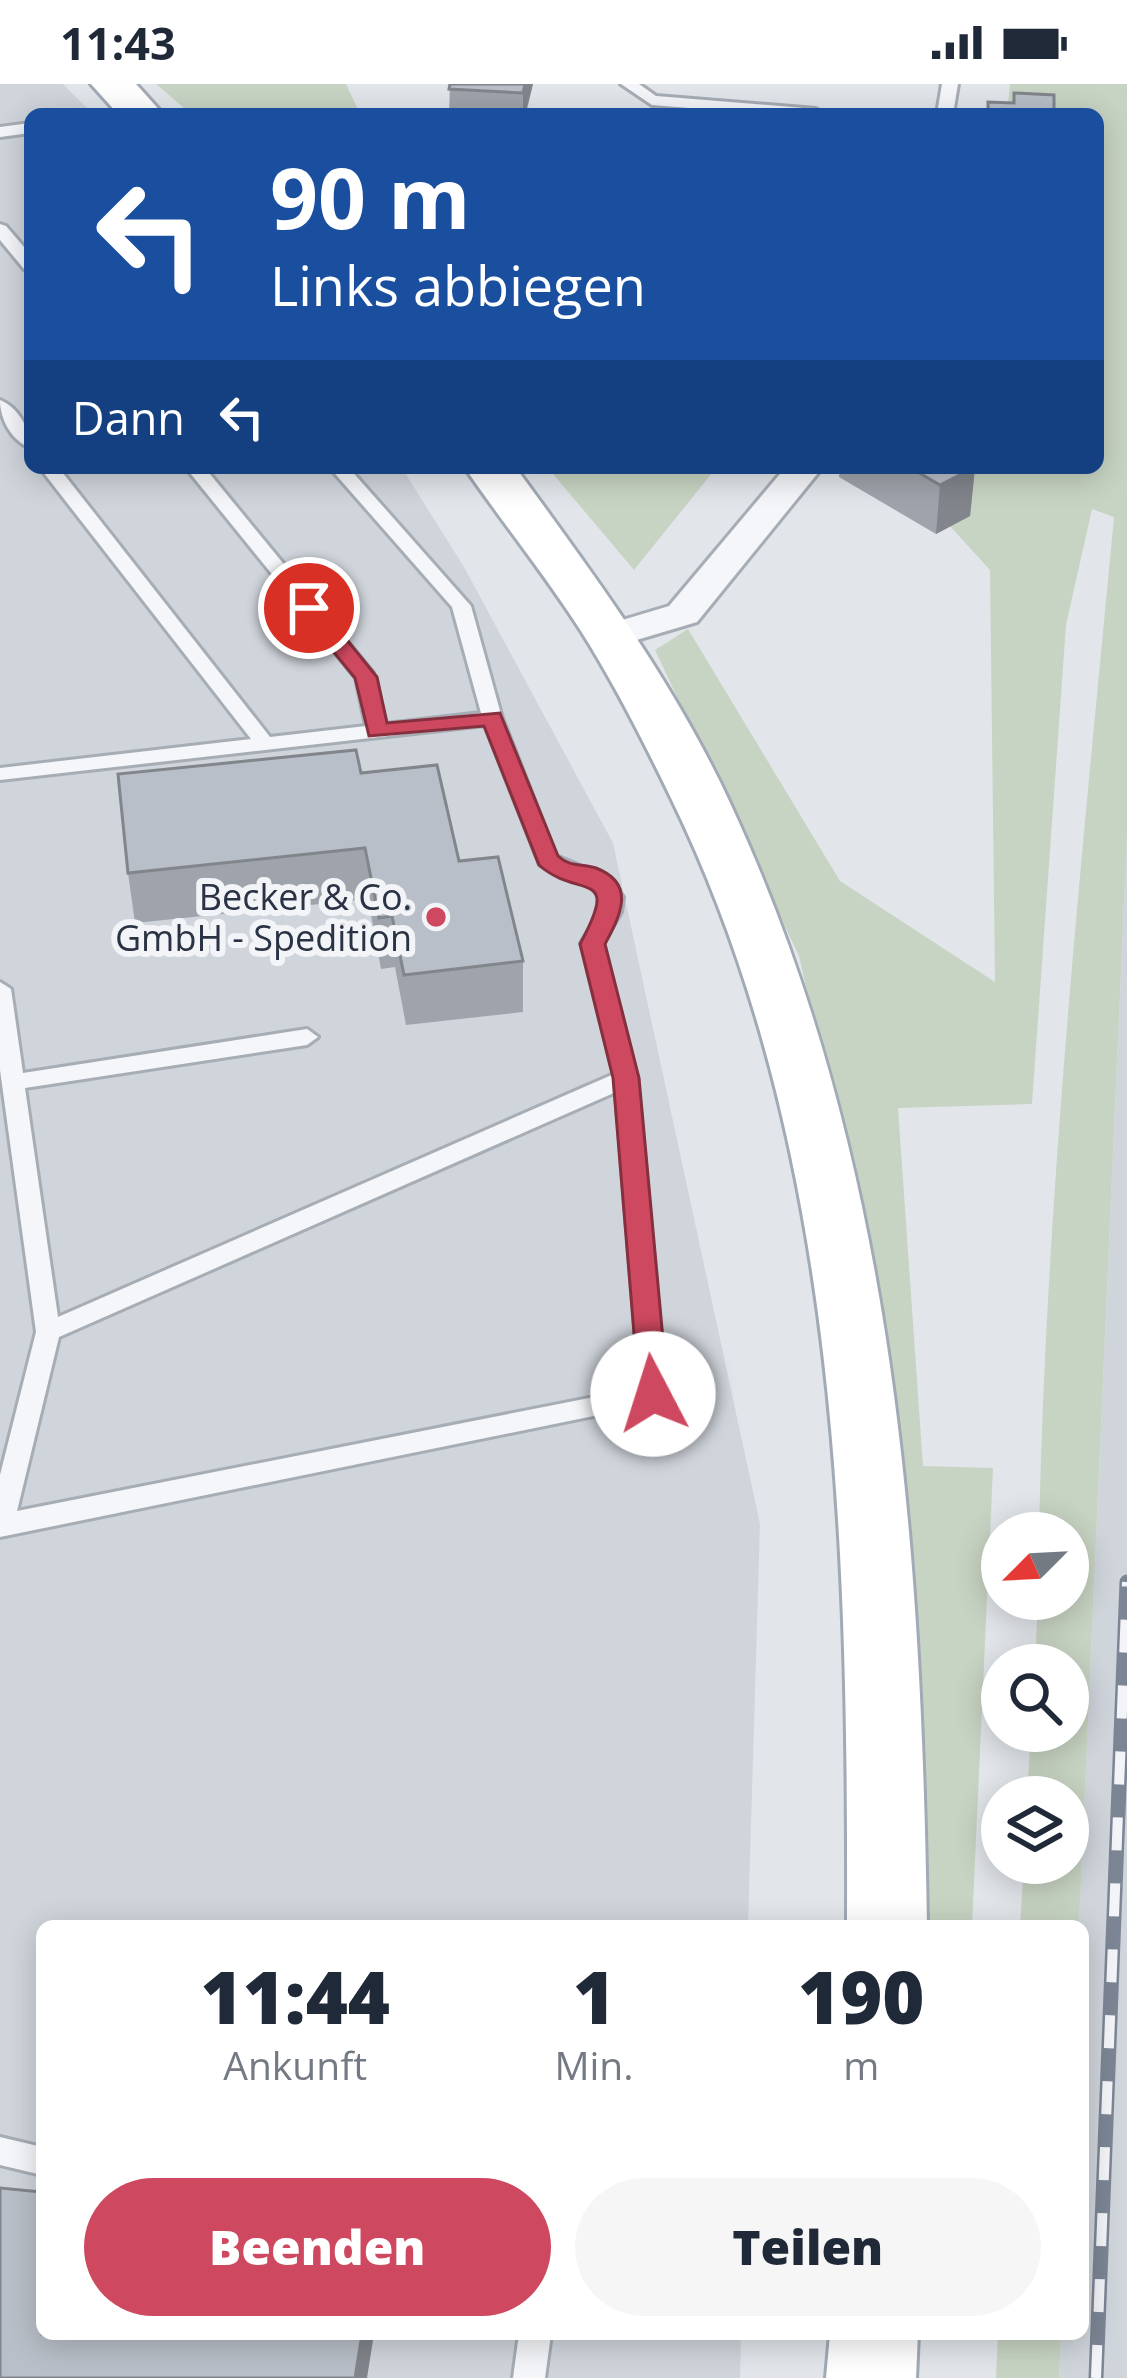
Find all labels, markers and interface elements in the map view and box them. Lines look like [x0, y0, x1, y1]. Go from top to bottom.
text: 11:43 [60, 12, 176, 73]
text: 90 m [270, 139, 470, 254]
icon: left [72, 156, 228, 312]
text: Links abbiegen [270, 248, 646, 322]
icon: left [209, 384, 275, 450]
text: Dann [72, 387, 185, 448]
pin [258, 557, 360, 659]
icon: arrive [276, 575, 342, 641]
place label: Becker & Co. GmbH - Spedition [115, 872, 412, 962]
marker: Becker & Co. GmbH - Spedition [423, 904, 449, 930]
position arrow [590, 1331, 716, 1457]
north arrow [981, 1512, 1089, 1620]
map controls [981, 1512, 1089, 1884]
button: search [981, 1644, 1089, 1752]
button: layers [981, 1776, 1089, 1884]
text: 11:44 [200, 1947, 390, 2045]
text: 1 [573, 1947, 615, 2045]
text: 190 [798, 1947, 925, 2045]
text: Ankunft [223, 2038, 367, 2091]
text: Min. [554, 2038, 634, 2091]
text: m [843, 2038, 879, 2091]
button: Beenden [84, 2178, 551, 2316]
button: Teilen [575, 2178, 1041, 2316]

